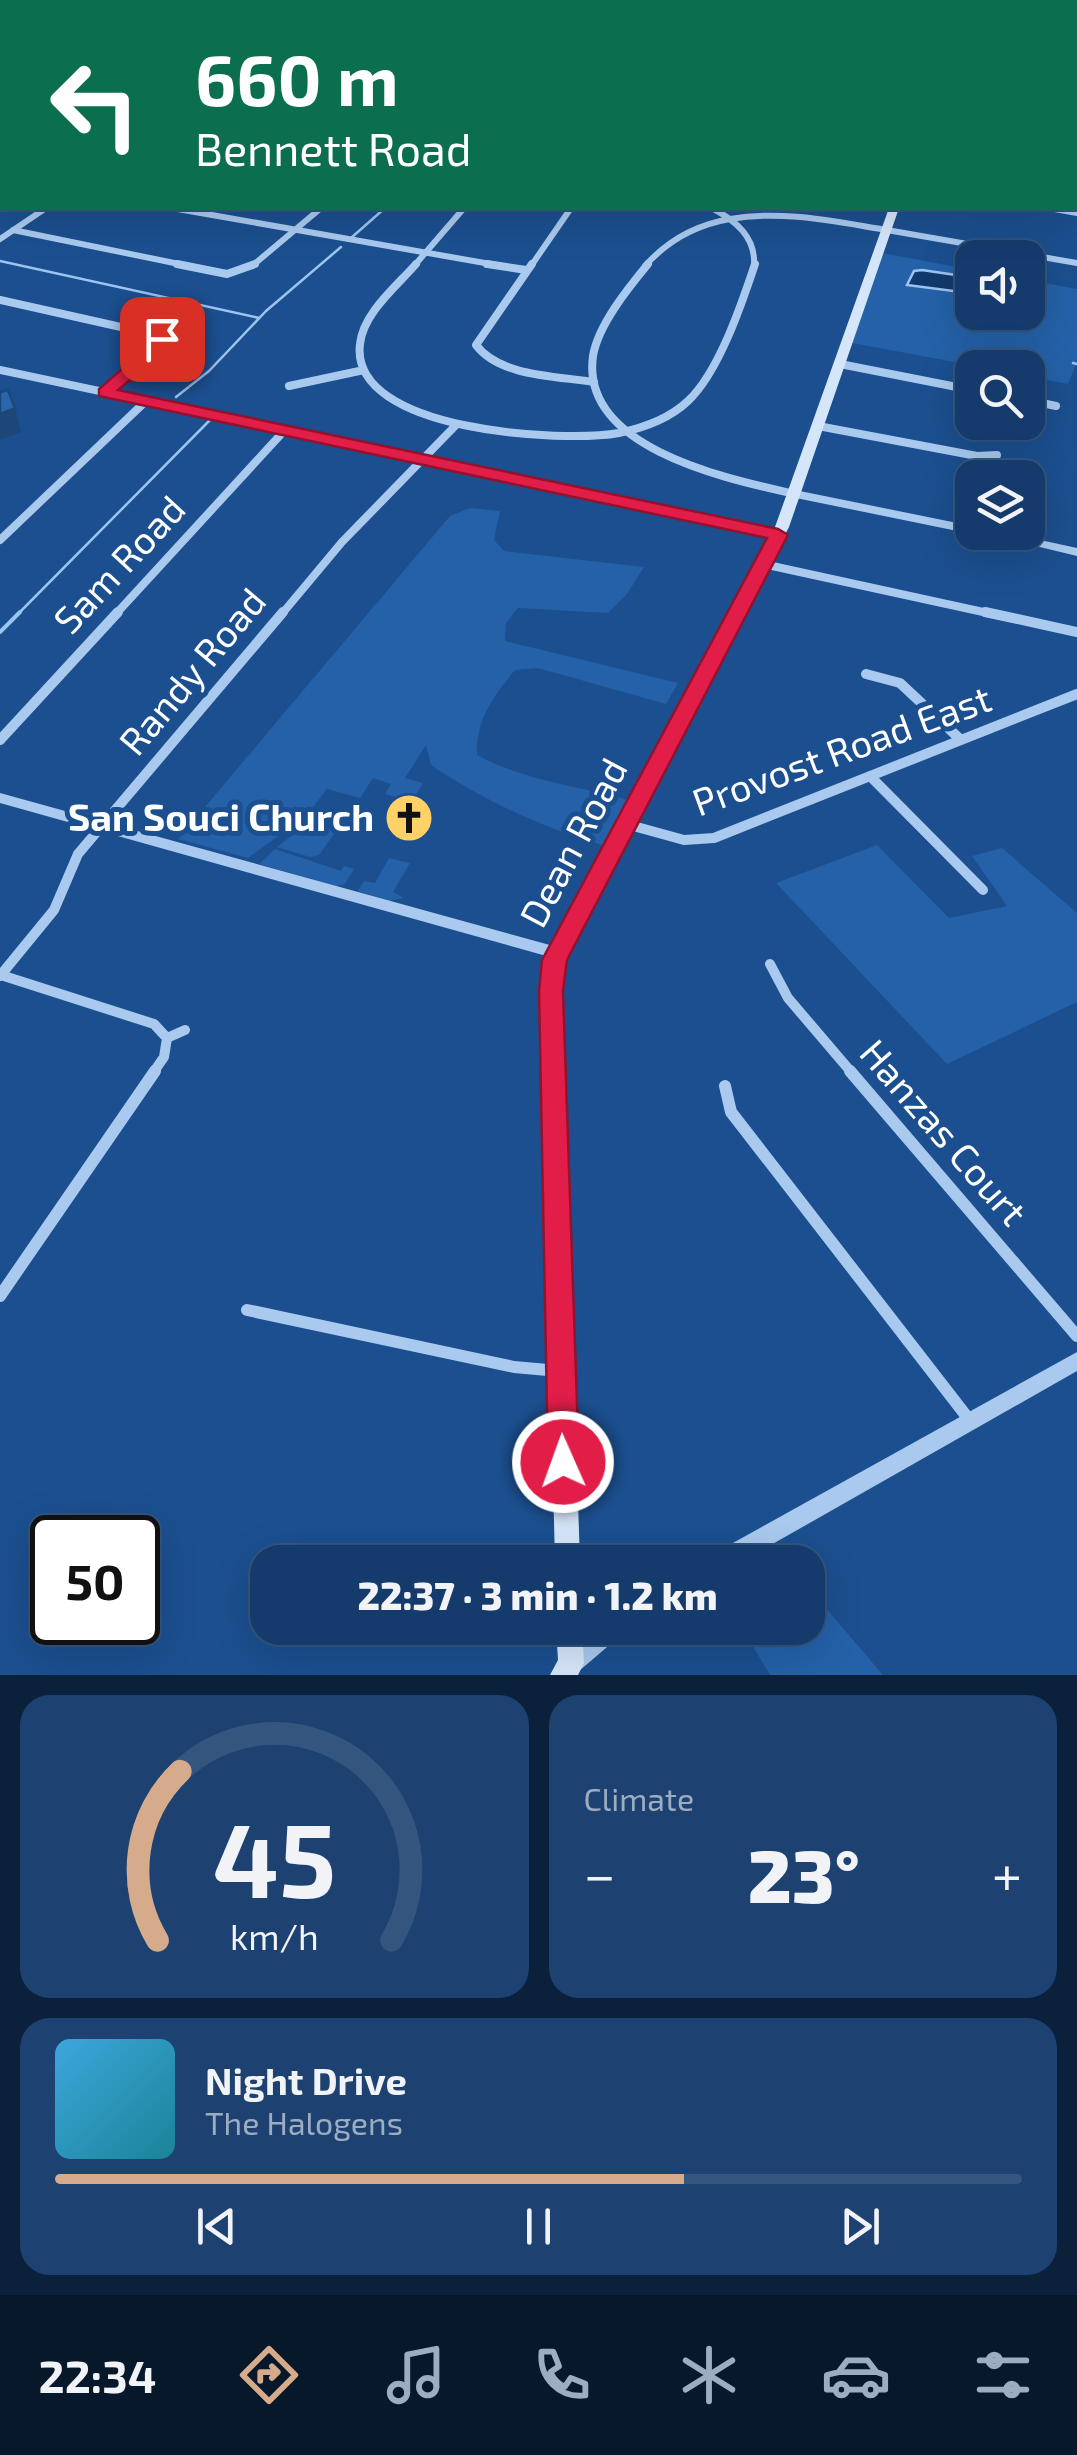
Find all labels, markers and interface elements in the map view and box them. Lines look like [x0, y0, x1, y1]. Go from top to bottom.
text: 660 m [195, 36, 399, 120]
icon: left [30, 40, 160, 170]
text: Bennett Road [195, 121, 471, 175]
map controls [955, 240, 1045, 550]
button: sound [955, 240, 1045, 330]
pin [120, 297, 205, 382]
icon: arrive [135, 312, 190, 367]
button: search [955, 350, 1045, 440]
button: layers [955, 460, 1045, 550]
street label: Sam Road [43, 485, 194, 642]
street label: Randy Road [108, 578, 274, 763]
street label: Provost Road East [686, 674, 997, 824]
street label: Dean Road [509, 750, 636, 934]
church icon: San Souci Church [383, 792, 435, 844]
place label: San Souci Church [68, 793, 374, 839]
street label: Hanzas Court [851, 1029, 1038, 1234]
position arrow [511, 1410, 615, 1514]
speed limit sign: 50 [30, 1515, 160, 1645]
text: 22:37 · 3 min · 1.2 km [357, 1572, 718, 1618]
text: Climate [584, 1779, 694, 1817]
text: 45 [212, 1794, 336, 1919]
text: 23° [748, 1828, 860, 1918]
text: − [584, 1840, 616, 1906]
text: + [992, 1840, 1022, 1906]
text: km/h [230, 1914, 319, 1957]
text: Night Drive [205, 2057, 407, 2103]
text: The Halogens [205, 2103, 403, 2141]
icon: previous [189, 2199, 244, 2254]
icon: pause [511, 2199, 566, 2254]
icon: next [833, 2199, 888, 2254]
icon: directions [234, 2340, 304, 2410]
icon: music [381, 2340, 451, 2410]
icon: phone [527, 2340, 597, 2410]
icon: climate [674, 2340, 744, 2410]
icon: car [821, 2340, 891, 2410]
icon: filters [968, 2340, 1038, 2410]
text: 22:34 [38, 2348, 157, 2402]

